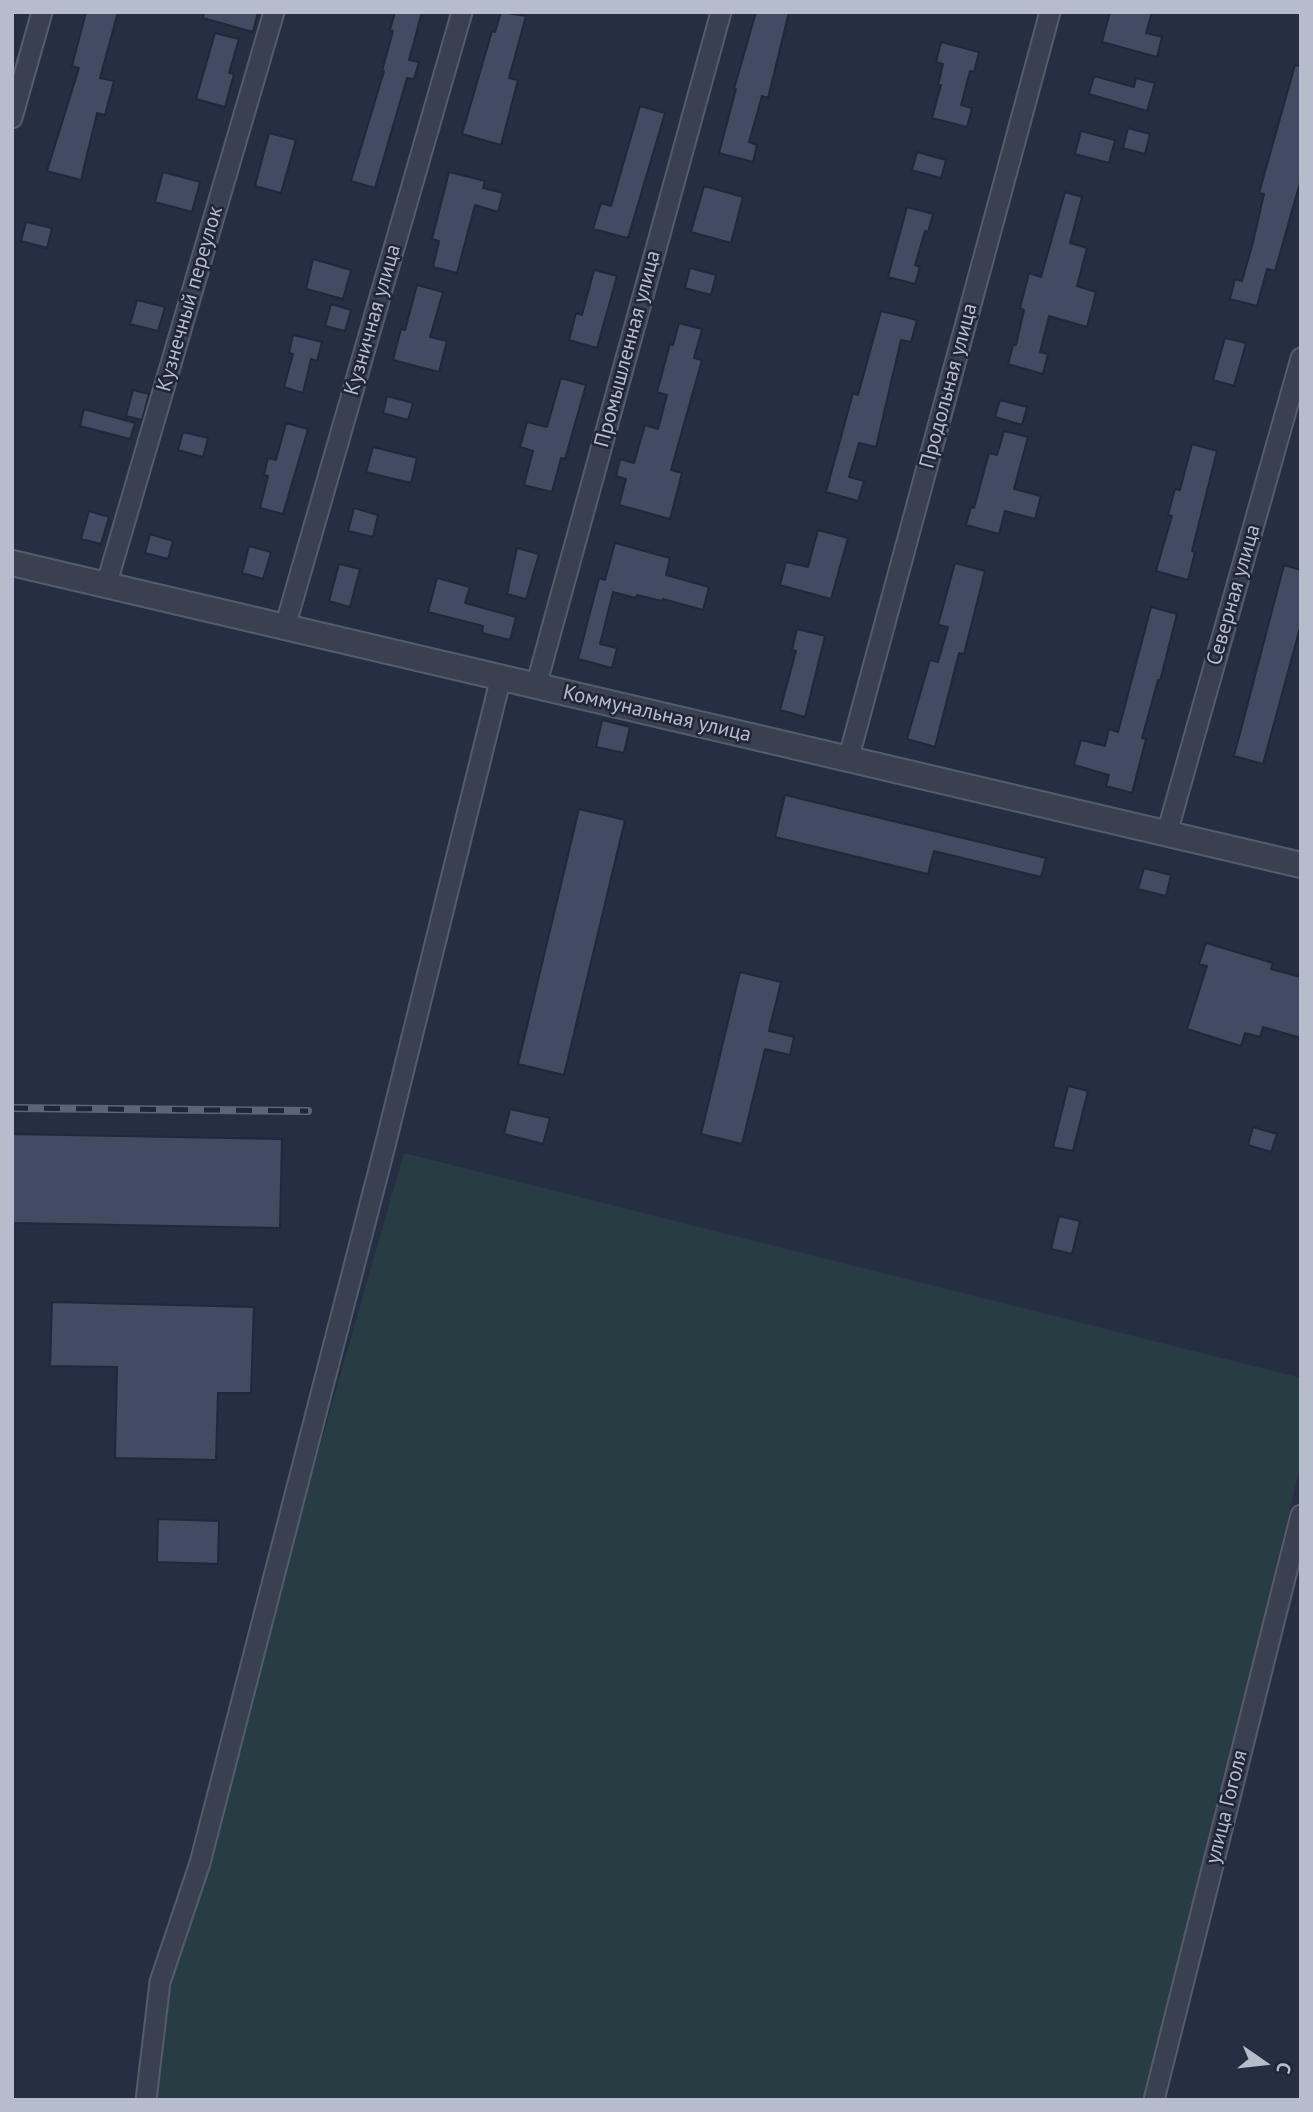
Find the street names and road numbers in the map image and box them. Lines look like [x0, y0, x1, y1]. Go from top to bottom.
street label: Кузнечный переулок [152, 204, 228, 394]
street label: Кузничная улица [339, 242, 407, 398]
street label: Промышленная улица [590, 248, 666, 450]
street label: Продольная улица [915, 301, 983, 471]
street label: Северная улица [1202, 522, 1266, 668]
street label: Коммунальная улица [560, 680, 754, 748]
street label: улица Гоголя [1201, 1747, 1253, 1867]

